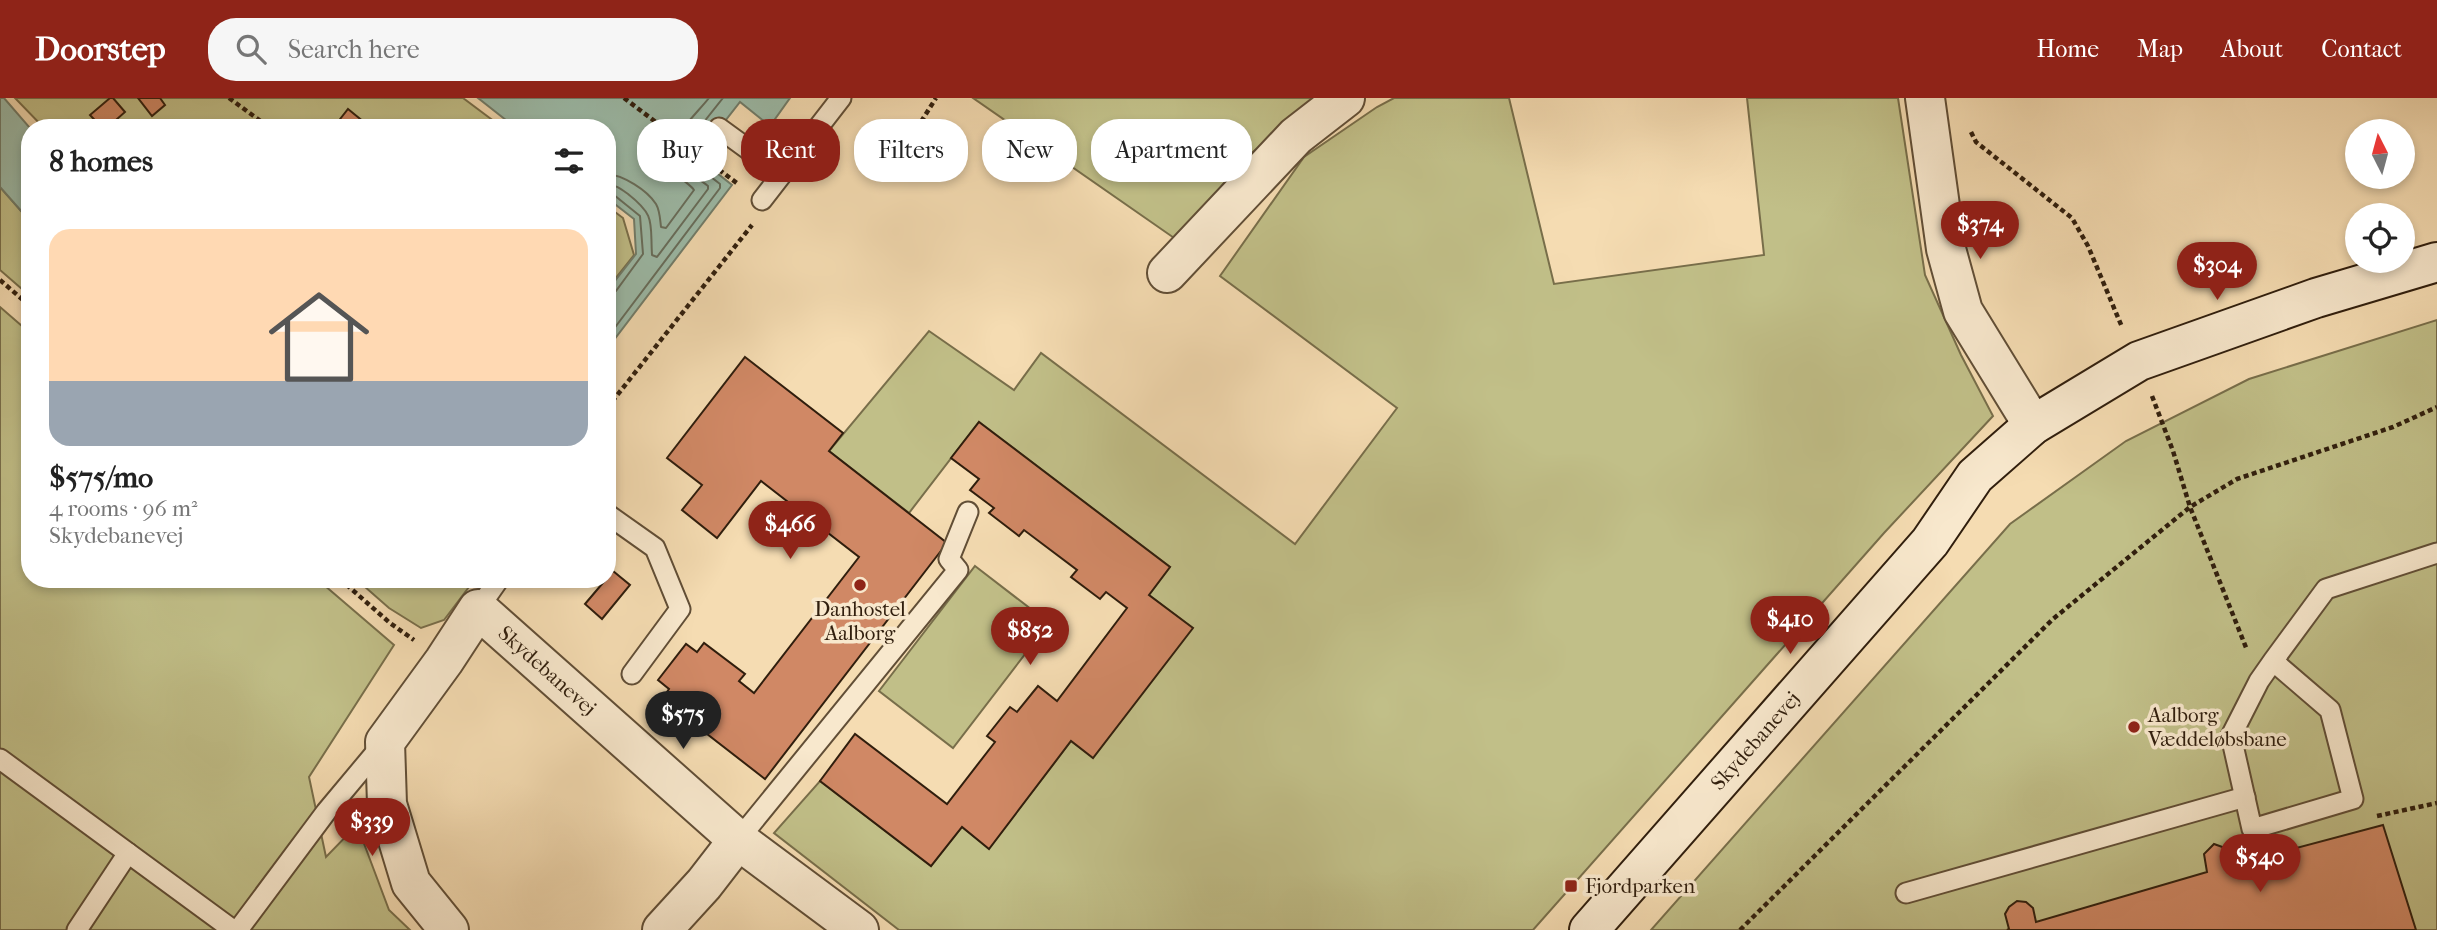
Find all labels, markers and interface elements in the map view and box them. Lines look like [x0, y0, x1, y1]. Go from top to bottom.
search box [208, 18, 698, 81]
text: Doorstep [35, 30, 166, 69]
icon: search [232, 30, 270, 68]
text: Search here [288, 34, 420, 65]
text: Home [2037, 35, 2099, 63]
text: Map [2137, 35, 2183, 63]
text: About [2221, 35, 2283, 63]
text: Contact [2321, 35, 2402, 63]
chip: Buy [637, 119, 727, 182]
chip: Rent [741, 119, 840, 182]
chip: Filters [854, 119, 968, 182]
chip: New [982, 119, 1077, 182]
chip: Apartment [1091, 119, 1252, 182]
north arrow [2345, 119, 2415, 189]
map controls [2345, 119, 2415, 273]
icon: filters [550, 142, 588, 180]
text: 8 homes [49, 144, 153, 179]
pin: $374 [1939, 202, 2021, 261]
button: locate [2345, 203, 2415, 273]
text: $374 [1957, 210, 2003, 237]
pin: $304 [2176, 242, 2258, 302]
text: $304 [2193, 251, 2241, 278]
icon: home [256, 274, 382, 400]
text: $575/mo [49, 460, 153, 495]
text: 4 rooms · 96 m² [49, 495, 198, 522]
pin: $466 [749, 502, 831, 561]
text: $466 [764, 510, 816, 537]
text: Skydebanevej [49, 522, 183, 549]
marker: Danhostel Aalborg [852, 577, 868, 593]
pin: $410 [1749, 596, 1831, 656]
place label: Danhostel Aalborg [814, 597, 906, 645]
text: $410 [1767, 605, 1814, 632]
pin: $852 [989, 608, 1071, 667]
text: $852 [1007, 616, 1053, 643]
street label: Skydebanevej [493, 621, 601, 720]
street label: Skydebanevej [1706, 687, 1805, 795]
pin: $575 [642, 692, 724, 751]
text: $575 [661, 700, 705, 727]
place label: Aalborg Væddeløbsbane [2147, 703, 2287, 751]
marker: Aalborg Væddeløbsbane [2126, 719, 2142, 735]
pin: $339 [331, 798, 413, 858]
text: $339 [350, 807, 394, 834]
pin: $540 [2219, 834, 2301, 894]
text: $540 [2236, 843, 2284, 870]
place label: Fjordparken [1585, 874, 1695, 898]
marker: Fjordparken [1563, 878, 1579, 894]

